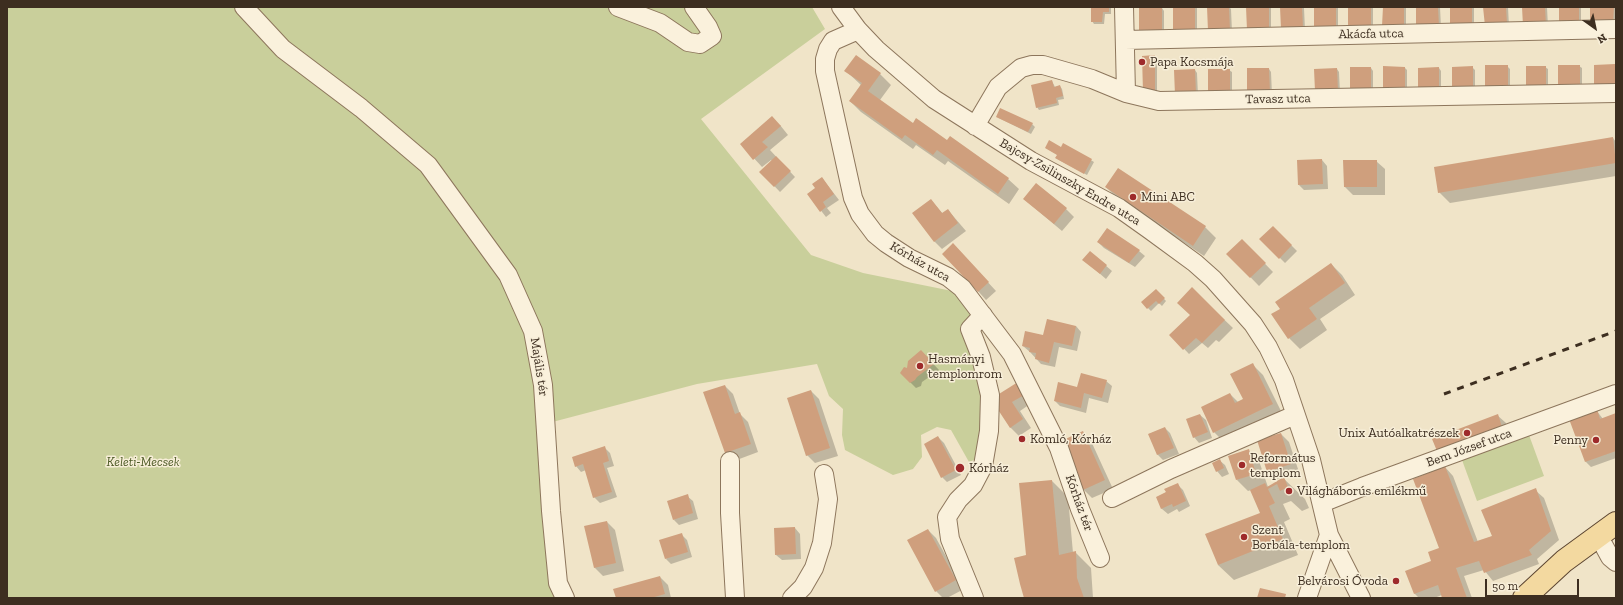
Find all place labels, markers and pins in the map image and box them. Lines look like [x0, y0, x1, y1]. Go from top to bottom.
place label: Papa Kocsmája [1150, 54, 1234, 70]
marker: Papa Kocsmája [1137, 57, 1147, 67]
place label: Mini ABC [1141, 189, 1195, 205]
marker: Mini ABC [1128, 192, 1138, 202]
place label: Hasmányi templomrom [928, 351, 1002, 382]
marker: Hasmányi templomrom [915, 361, 925, 371]
place label: Unix Autóalkatrészek [1339, 425, 1459, 441]
marker: Unix Autóalkatrészek [1462, 428, 1472, 438]
place label: Komló, Kórház [1030, 431, 1111, 447]
place label: Penny [1553, 432, 1588, 448]
marker: Komló, Kórház [1017, 434, 1027, 444]
marker: Penny [1591, 435, 1601, 445]
place label: Református templom [1250, 450, 1315, 481]
place label: Kórház [969, 460, 1009, 476]
marker: Református templom [1237, 460, 1247, 470]
marker: Kórház [954, 462, 966, 474]
place label: Világháborús emlékmű [1297, 483, 1426, 499]
marker: Világháborús emlékmű [1284, 486, 1294, 496]
place label: Szent Borbála-templom [1252, 522, 1350, 553]
marker: Szent Borbála-templom [1239, 532, 1249, 542]
place label: Belvárosi Óvoda [1297, 573, 1388, 589]
marker: Belvárosi Óvoda [1391, 576, 1401, 586]

